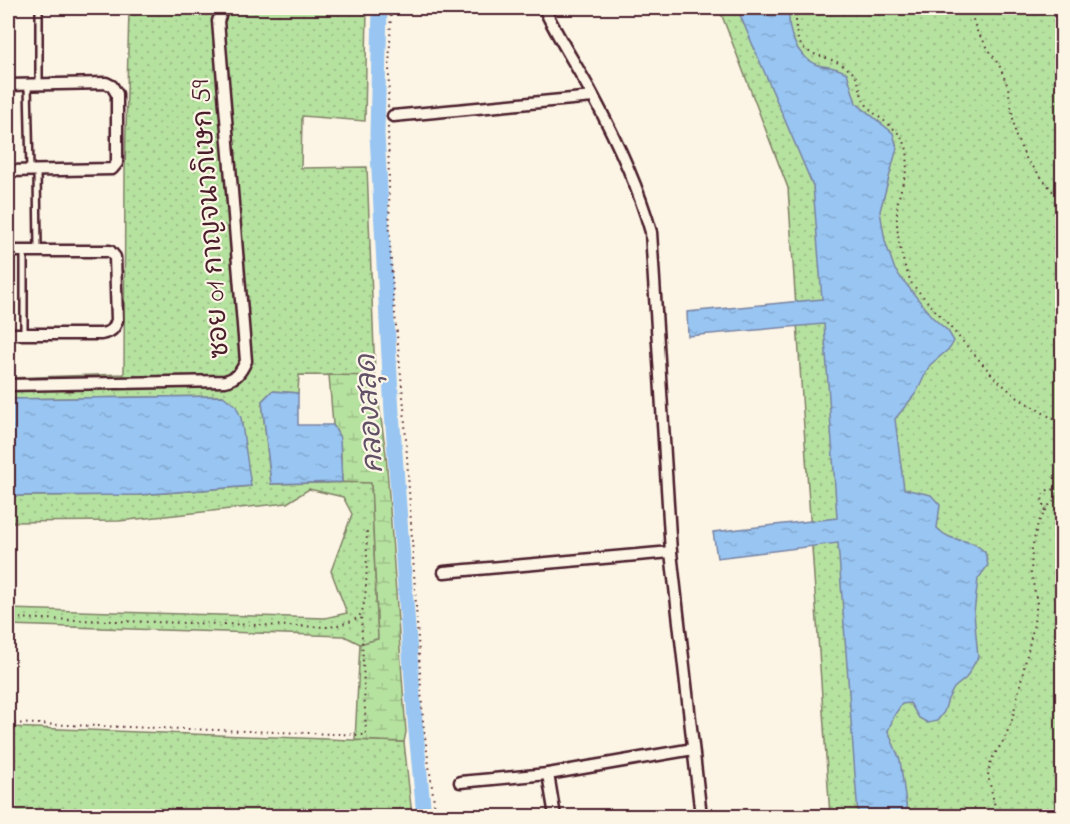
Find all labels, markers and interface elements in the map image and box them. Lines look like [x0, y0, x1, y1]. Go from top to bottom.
street label: ซอย 01 กาญจนาภิเษก 59 [182, 78, 241, 360]
water label: คลองสลุด [347, 351, 396, 474]

